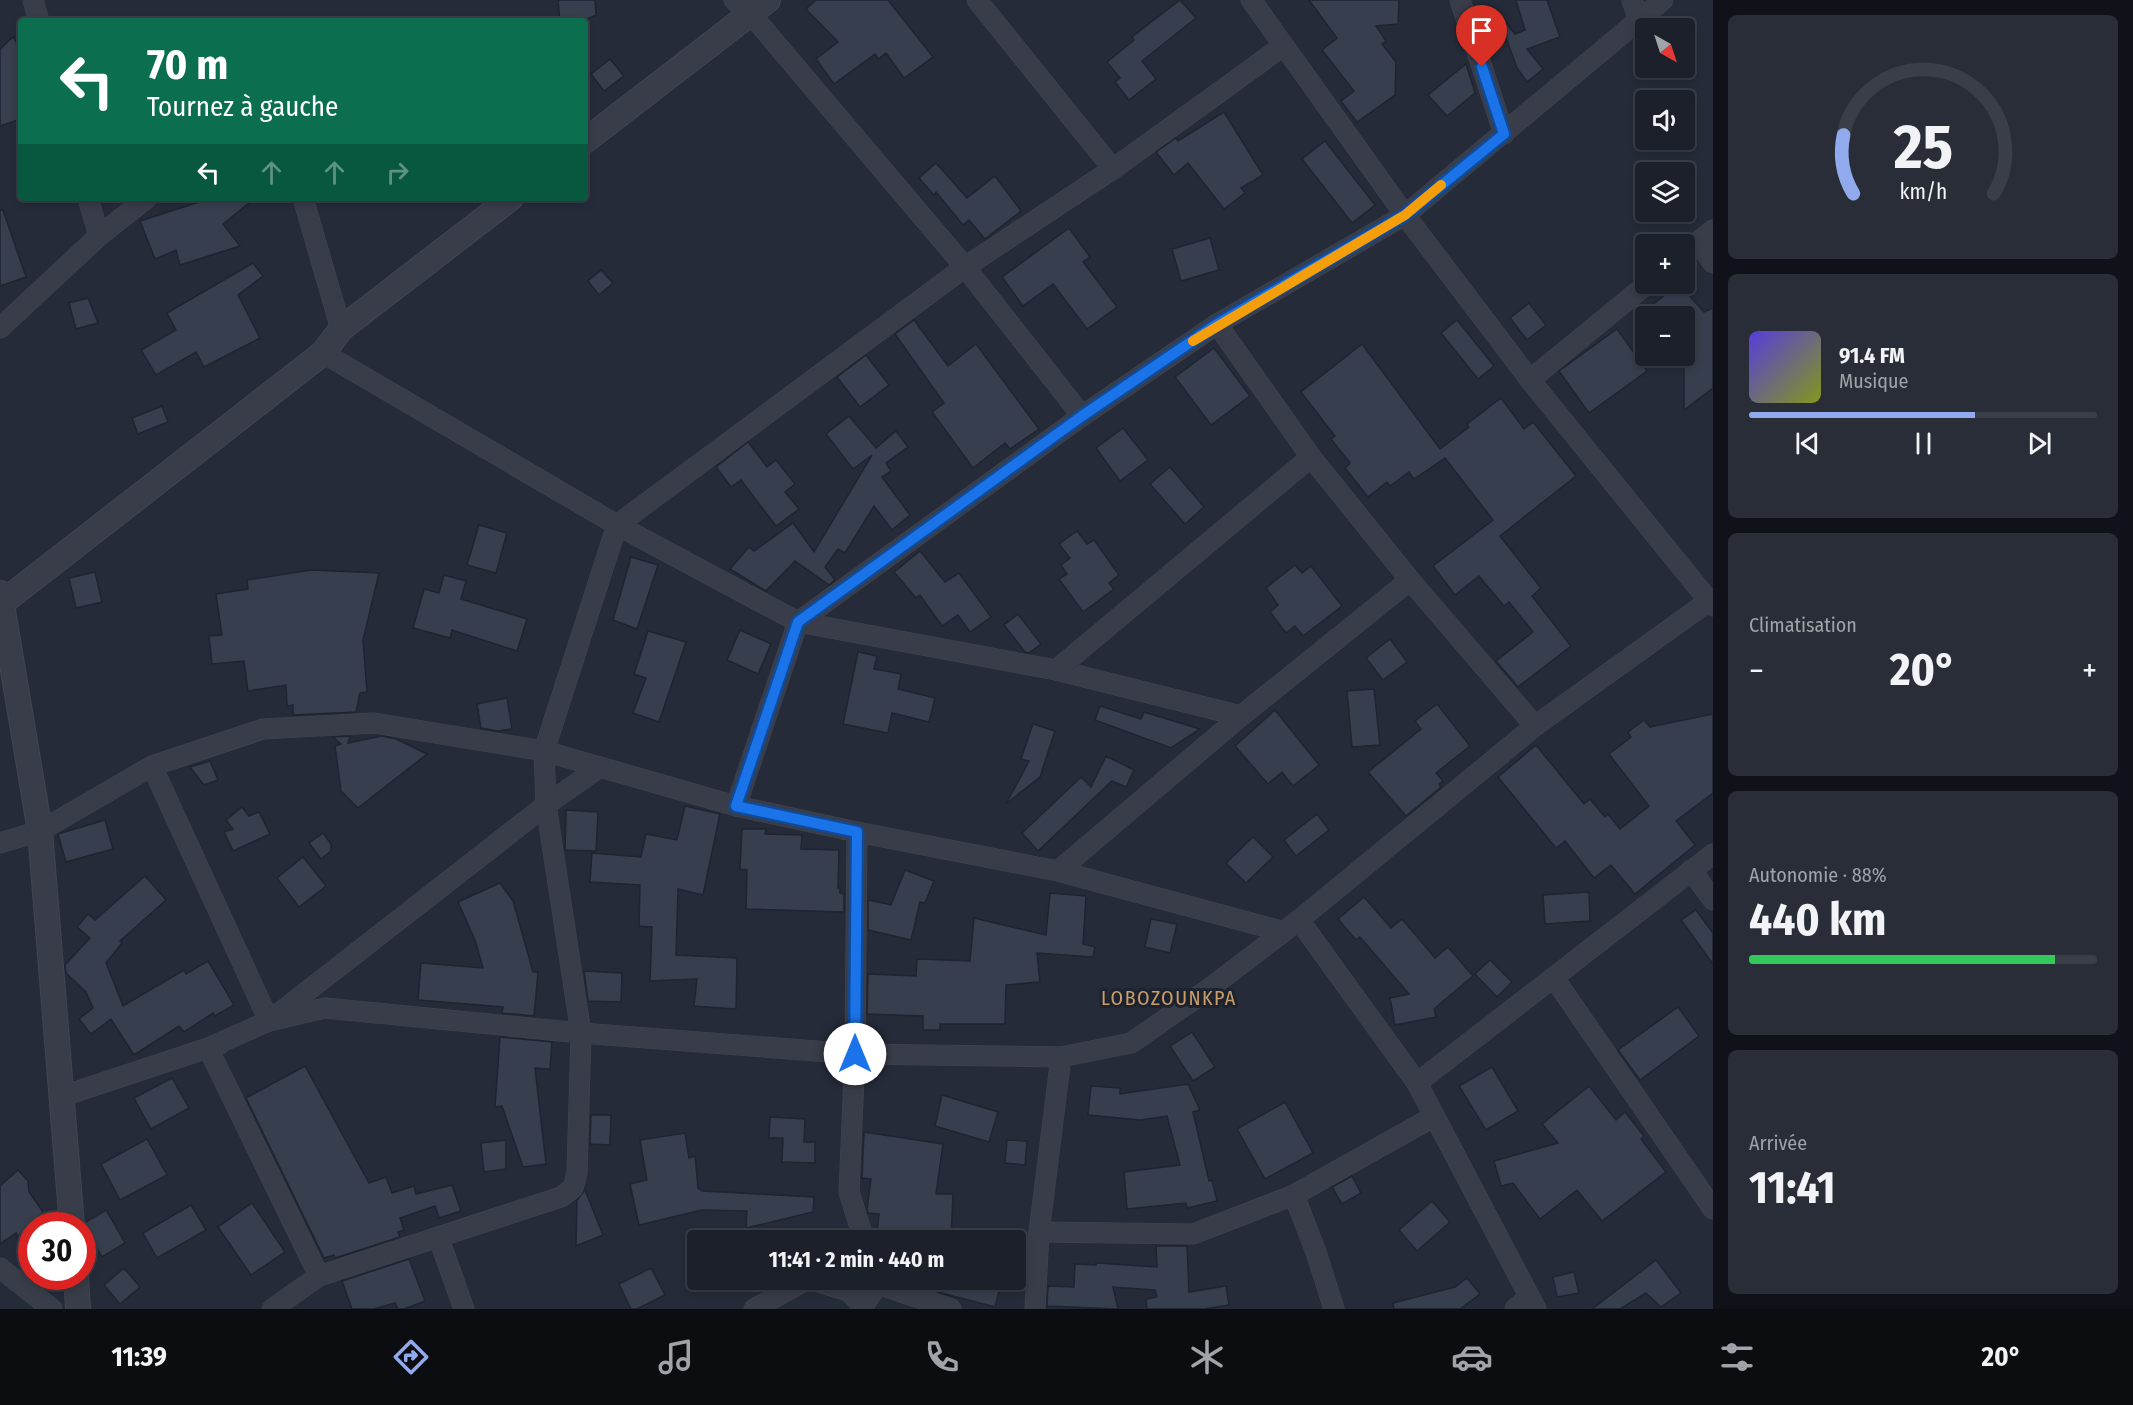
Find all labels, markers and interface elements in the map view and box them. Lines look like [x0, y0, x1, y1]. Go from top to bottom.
pin [1456, 5, 1507, 67]
icon: arrive [1465, 14, 1498, 47]
north arrow [1635, 18, 1695, 78]
map controls [1635, 18, 1695, 366]
text: 70 m [147, 40, 228, 90]
icon: left [48, 42, 126, 120]
button: sound [1635, 90, 1695, 150]
text: Tournez à gauche [147, 91, 338, 123]
text: 25 [1892, 110, 1953, 185]
icon: left [192, 156, 225, 189]
icon: ahead [255, 156, 288, 189]
icon: ahead [318, 156, 351, 189]
icon: right [381, 156, 414, 189]
button: layers [1635, 162, 1695, 222]
text: km/h [1899, 179, 1947, 205]
button: + [1635, 234, 1695, 294]
button: − [1635, 306, 1695, 366]
text: 91.4 FM [1839, 342, 1905, 369]
text: Musique [1839, 369, 1908, 393]
icon: previous [1791, 427, 1824, 460]
icon: pause [1907, 427, 1940, 460]
icon: next [2023, 427, 2056, 460]
text: Climatisation [1749, 613, 1857, 637]
text: 20° [1890, 643, 1956, 697]
text: − [1749, 651, 1764, 691]
text: + [2082, 651, 2097, 691]
text: Autonomie · 88% [1749, 863, 1887, 887]
text: 440 km [1749, 893, 1886, 947]
district label: LOBOZOUNKPA [1101, 986, 1237, 1010]
position arrow [823, 1022, 887, 1086]
text: Arrivée [1749, 1131, 1807, 1155]
text: 11:41 [1749, 1161, 1836, 1215]
speed limit sign: 30 [18, 1212, 96, 1290]
text: 11:41 · 2 min · 440 m [769, 1246, 944, 1273]
icon: directions [390, 1336, 432, 1378]
icon: music [655, 1336, 697, 1378]
icon: phone [921, 1336, 963, 1378]
icon: climate [1186, 1336, 1228, 1378]
icon: car [1451, 1336, 1493, 1378]
icon: filters [1716, 1336, 1758, 1378]
text: 11:39 [112, 1341, 167, 1373]
text: 20° [1981, 1341, 2021, 1373]

